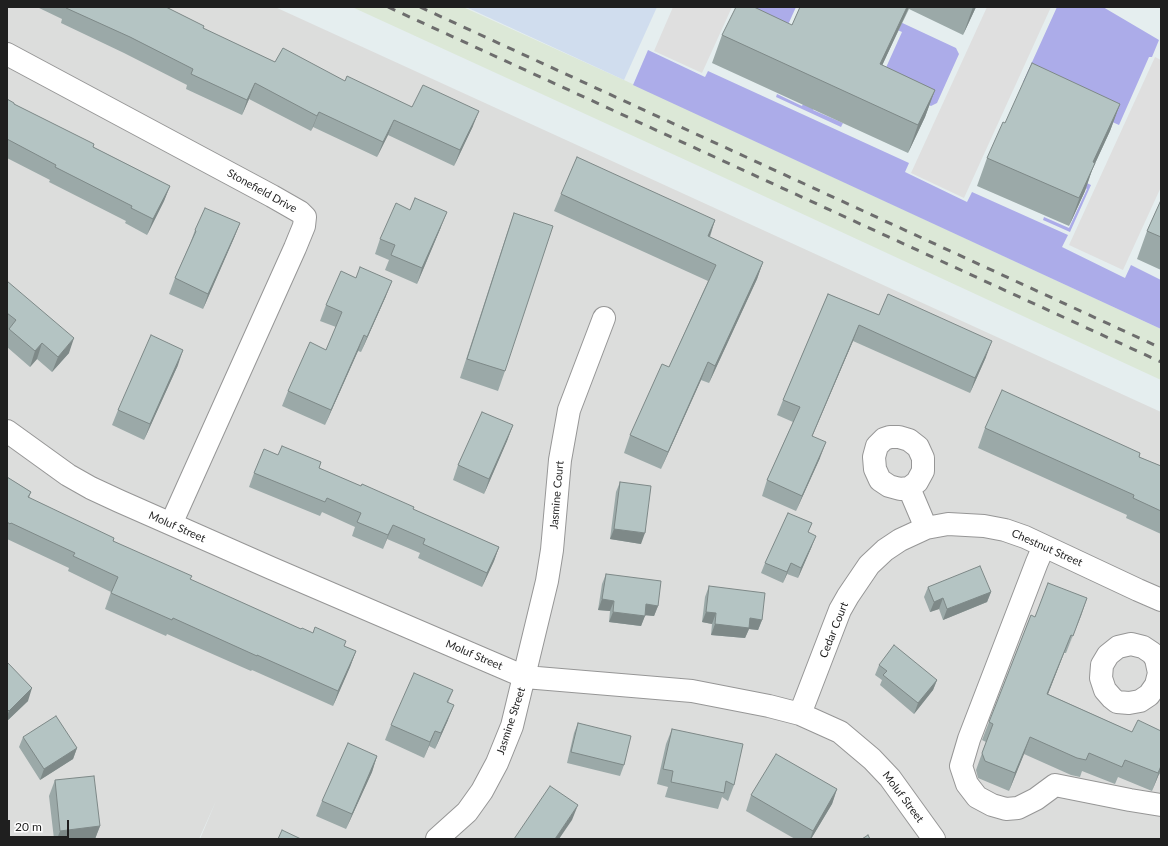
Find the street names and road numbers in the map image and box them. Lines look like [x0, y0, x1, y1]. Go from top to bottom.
street label: Stonefield Drive [225, 166, 299, 216]
street label: Jasmine Court [547, 460, 567, 530]
street label: Moluf Street [147, 509, 207, 545]
street label: Chestnut Street [1010, 527, 1084, 569]
street label: Cedar Court [817, 600, 851, 660]
street label: Moluf Street [444, 637, 504, 673]
street label: Jasmine Street [494, 686, 528, 756]
street label: Moluf Street [879, 769, 927, 825]

